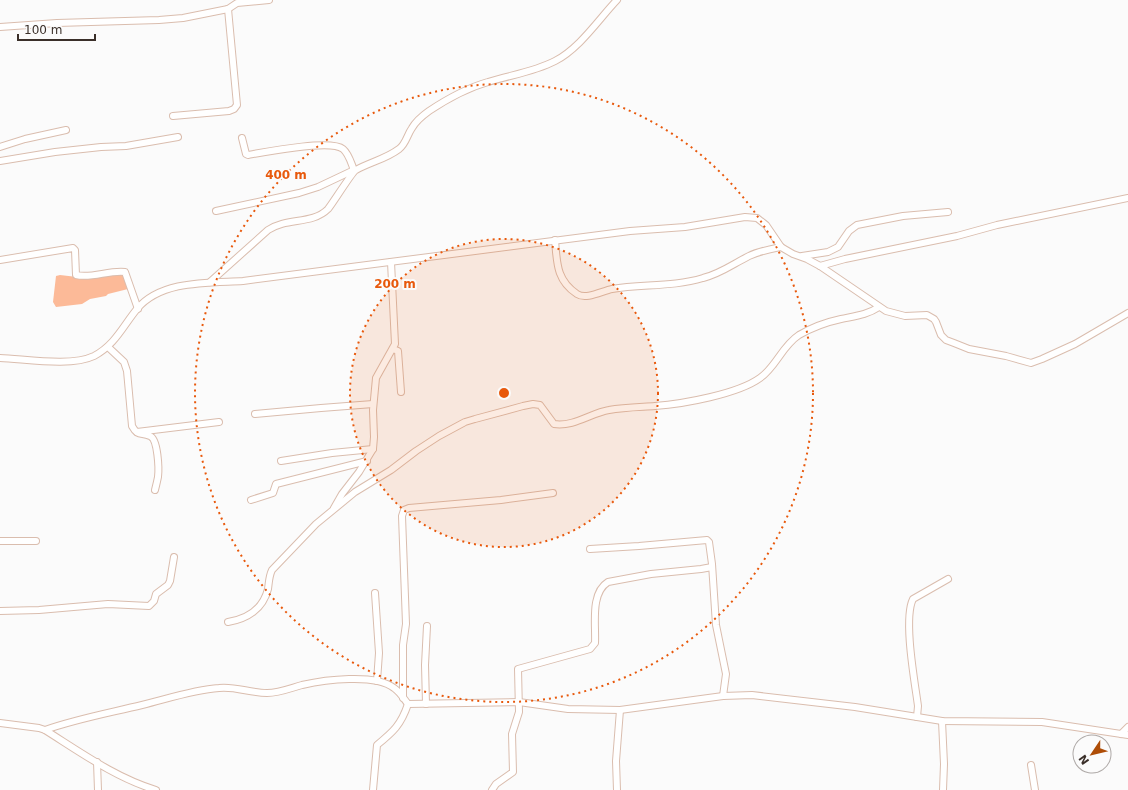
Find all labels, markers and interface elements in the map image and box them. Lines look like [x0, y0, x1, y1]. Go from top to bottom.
scale bar [18, 16, 95, 42]
text: 100 m [24, 23, 62, 37]
text: 400 m [265, 168, 307, 182]
text: 200 m [374, 277, 416, 291]
centre of rings [497, 386, 511, 400]
north arrow [1072, 734, 1112, 774]
text: N [1076, 752, 1092, 767]

